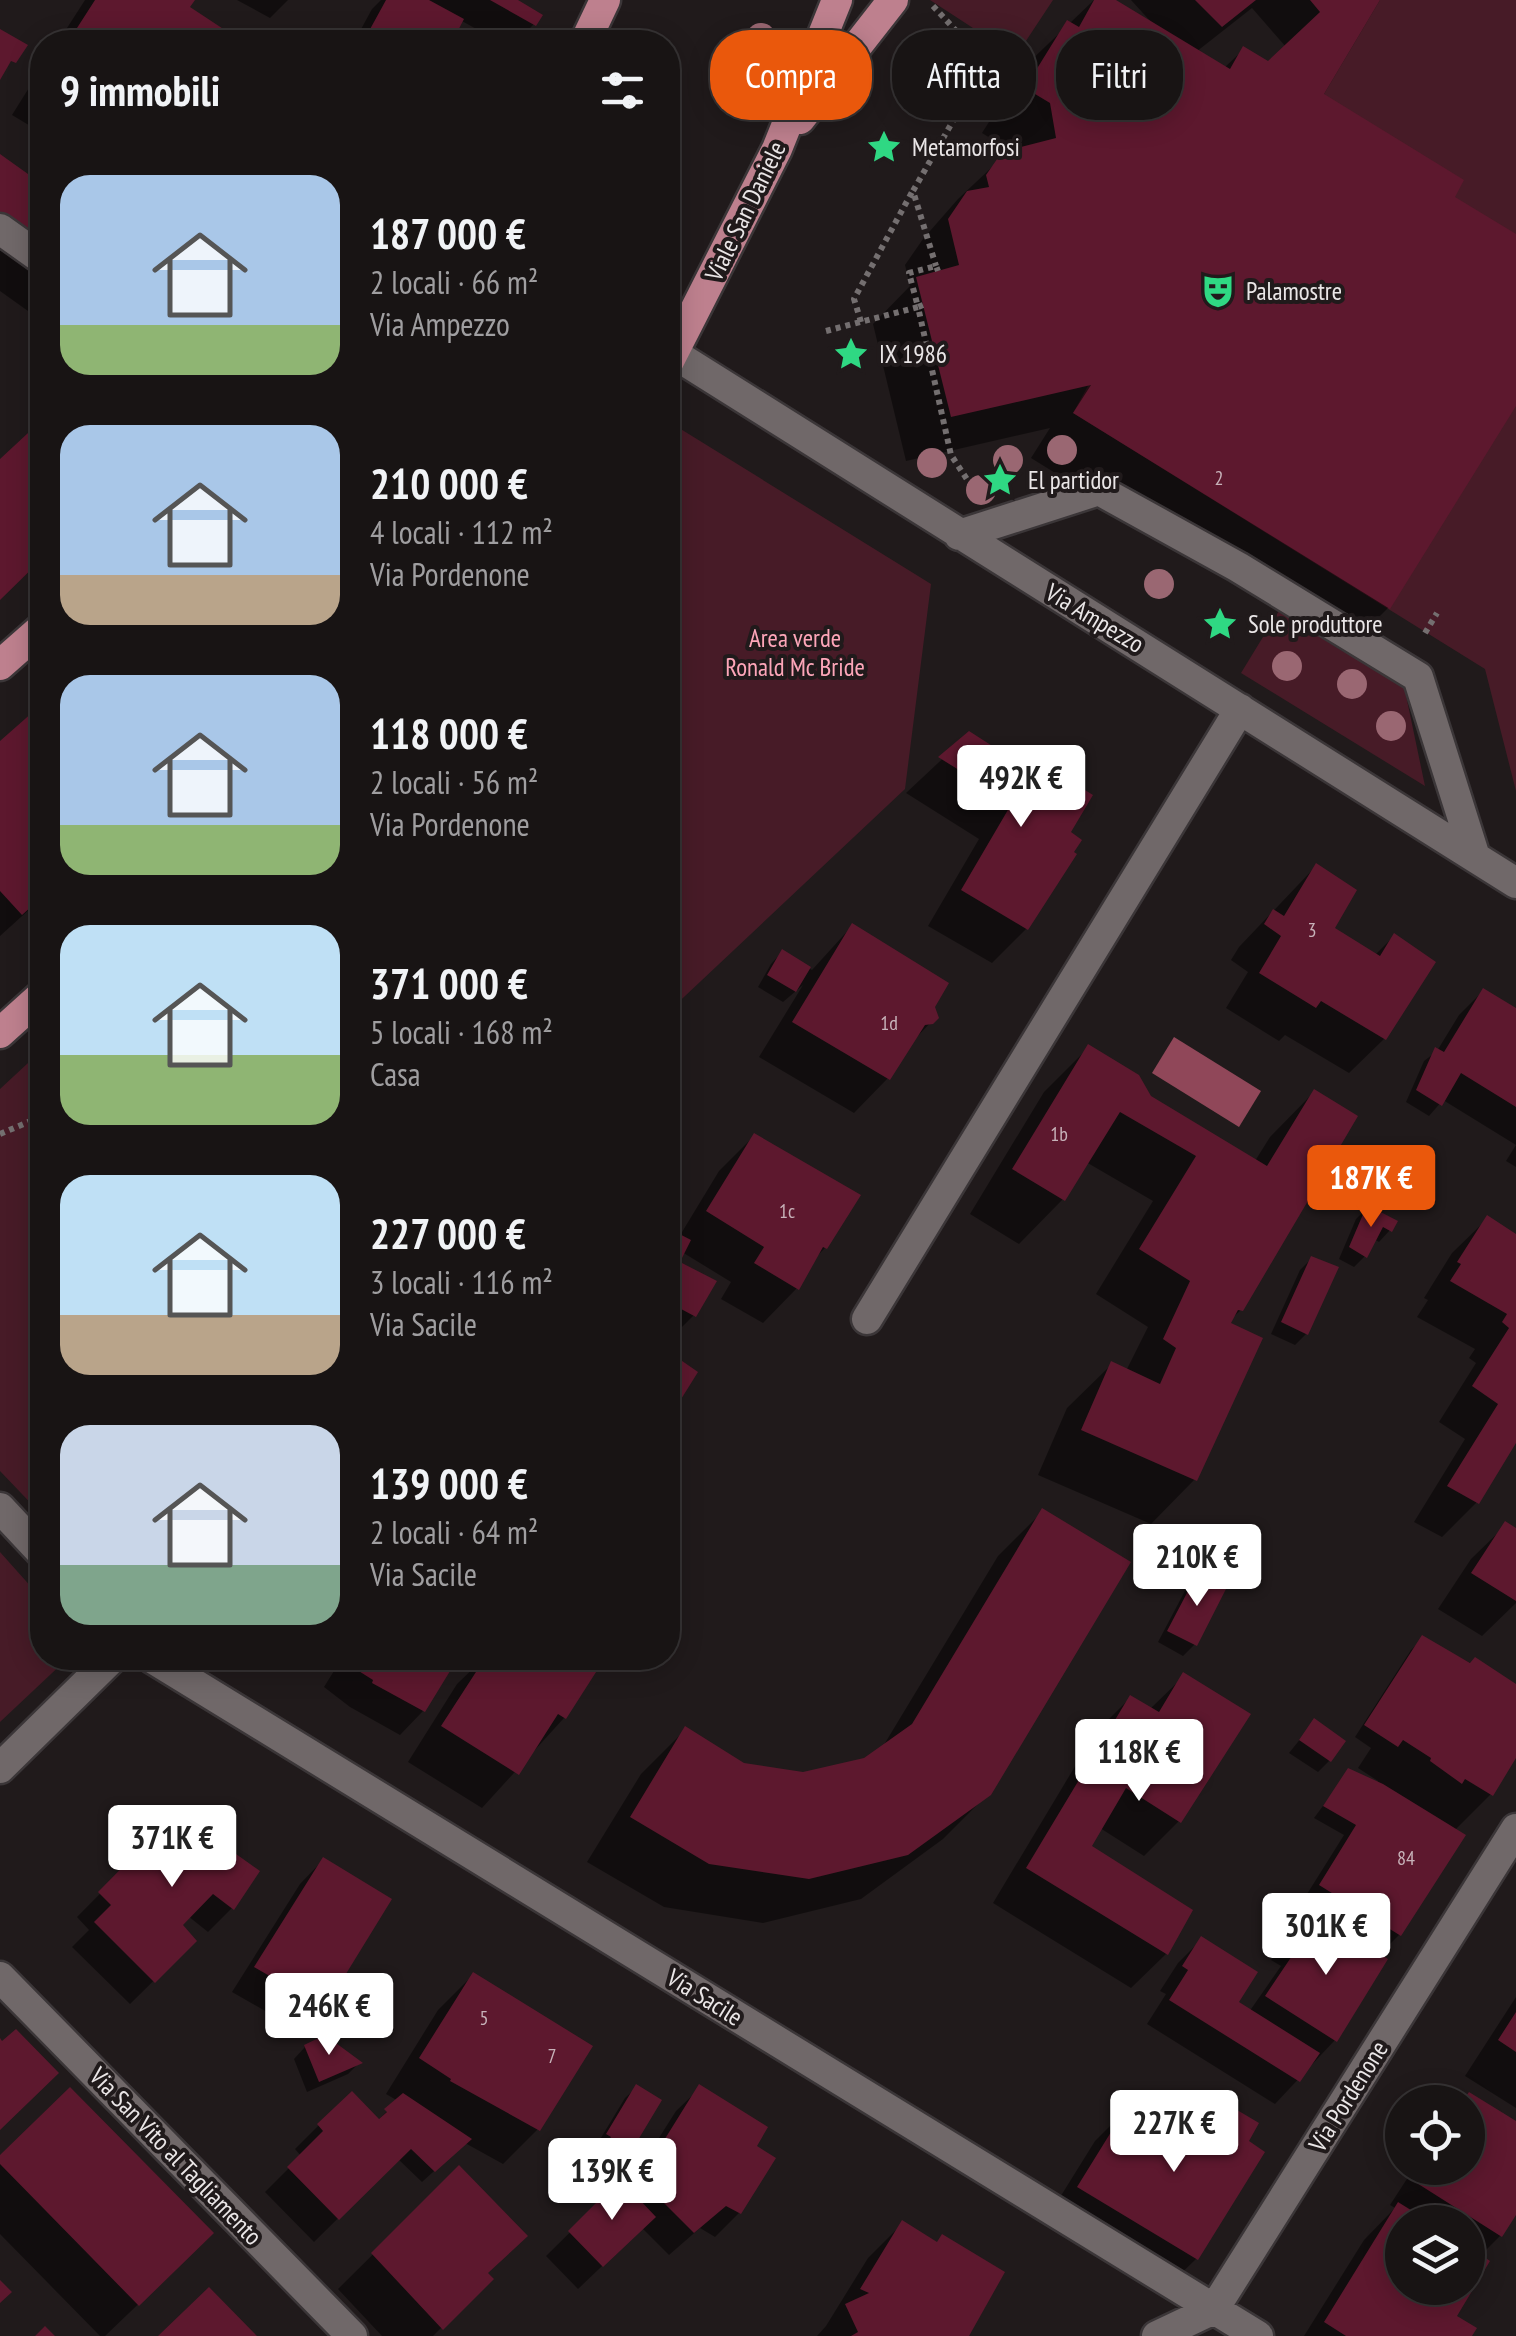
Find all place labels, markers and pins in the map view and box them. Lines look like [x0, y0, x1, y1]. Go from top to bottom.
place icon: Metamorfosi [865, 128, 903, 166]
place label: Metamorfosi [912, 131, 1020, 163]
theatre icon: Palamostre [1199, 272, 1237, 310]
place label: Palamostre [1246, 275, 1342, 307]
place icon: IX 1986 [832, 335, 870, 373]
place label: IX 1986 [879, 338, 947, 370]
place icon: El partidor [981, 461, 1019, 499]
place label: El partidor [1028, 464, 1119, 496]
place icon: Sole produttore [1201, 605, 1239, 643]
place label: Sole produttore [1248, 608, 1383, 640]
pin: 492K € [940, 745, 1102, 830]
pin: 187K € [1290, 1145, 1452, 1230]
pin: 210K € [1116, 1524, 1278, 1609]
pin: 118K € [1058, 1719, 1220, 1804]
pin: 371K € [91, 1805, 253, 1890]
pin: 301K € [1245, 1893, 1407, 1978]
pin: 246K € [248, 1973, 410, 2058]
pin: 227K € [1093, 2090, 1255, 2175]
pin: 139K € [531, 2138, 693, 2223]

